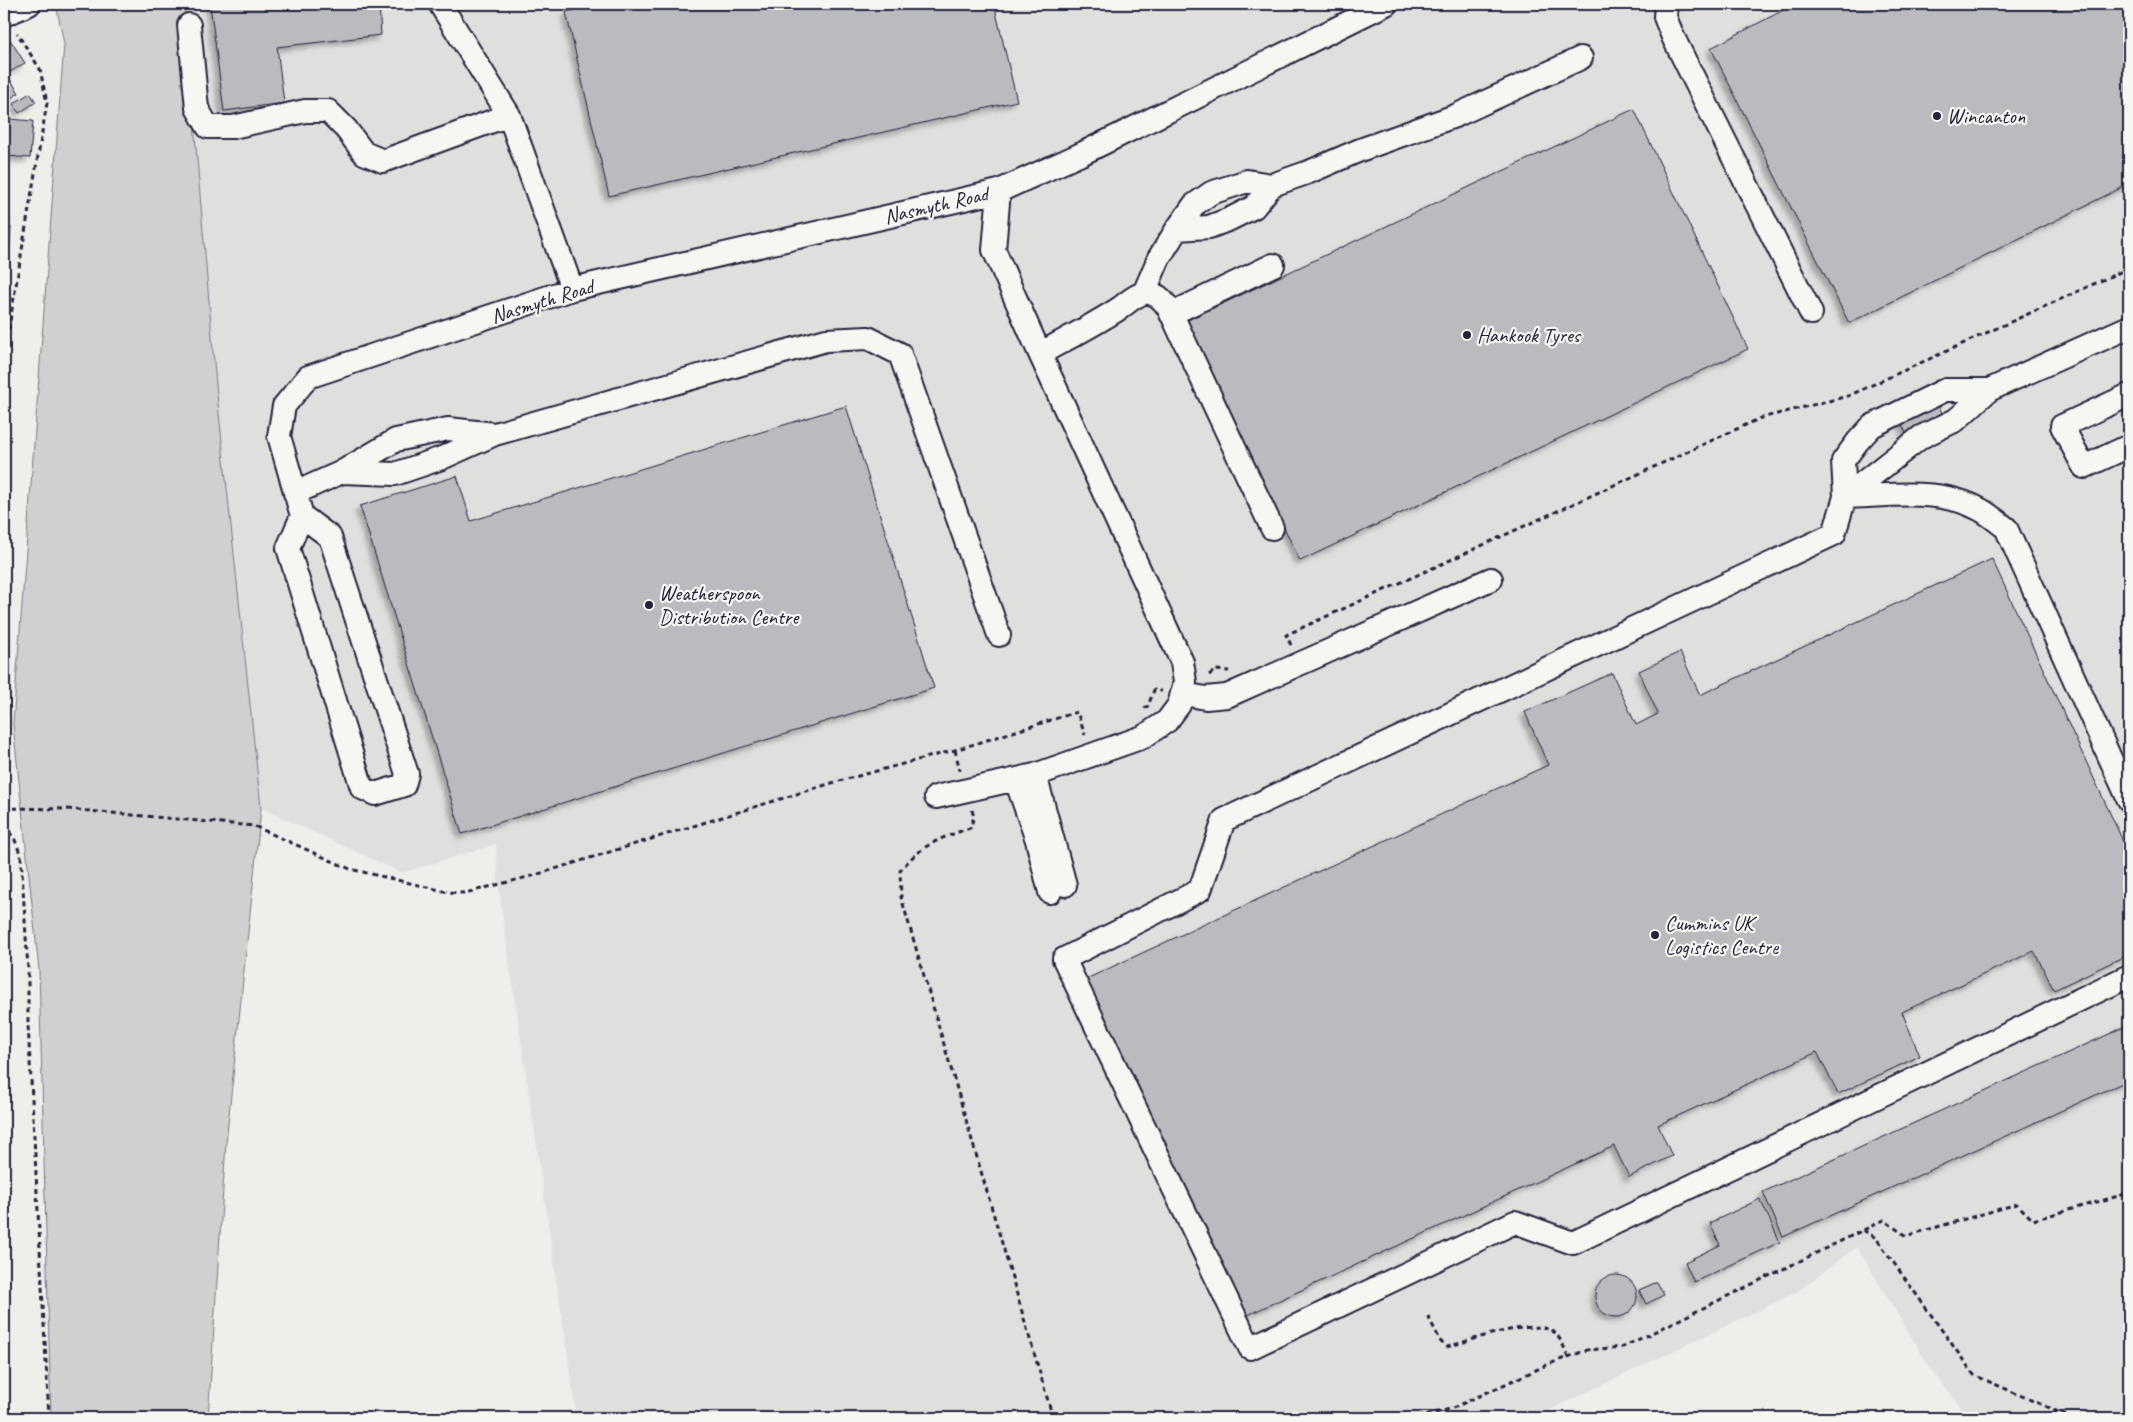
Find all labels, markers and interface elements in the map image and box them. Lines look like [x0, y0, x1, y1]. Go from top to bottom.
place label: Wincanton [1947, 103, 2026, 129]
marker: Wincanton [1931, 110, 1943, 122]
street label: Nasmyth Road [882, 180, 993, 230]
street label: Nasmyth Road [488, 272, 599, 329]
place label: Hankook Tyres [1477, 322, 1582, 348]
marker: Hankook Tyres [1461, 329, 1473, 341]
place label: Weatherspoon Distribution Centre [659, 580, 800, 630]
marker: Weatherspoon Distribution Centre [643, 599, 655, 611]
place label: Cummins UK Logistics Centre [1665, 910, 1779, 960]
marker: Cummins UK Logistics Centre [1649, 929, 1661, 941]

